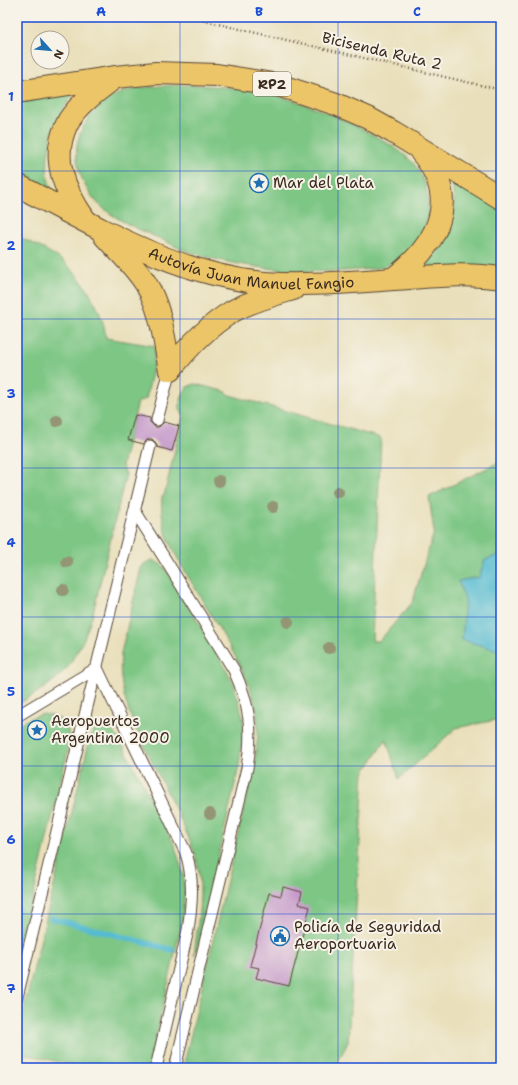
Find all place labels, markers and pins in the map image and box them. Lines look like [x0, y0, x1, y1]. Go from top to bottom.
place icon: Mar del Plata [248, 172, 270, 194]
place label: Mar del Plata [273, 173, 375, 193]
place label: Aeropuertos Argentina 2000 [51, 711, 170, 748]
place icon: Aeropuertos Argentina 2000 [26, 719, 48, 741]
place label: Policía de Seguridad Aeroportuaria [294, 917, 442, 954]
public building icon: Policía de Seguridad Aeroportuaria [269, 925, 291, 947]

